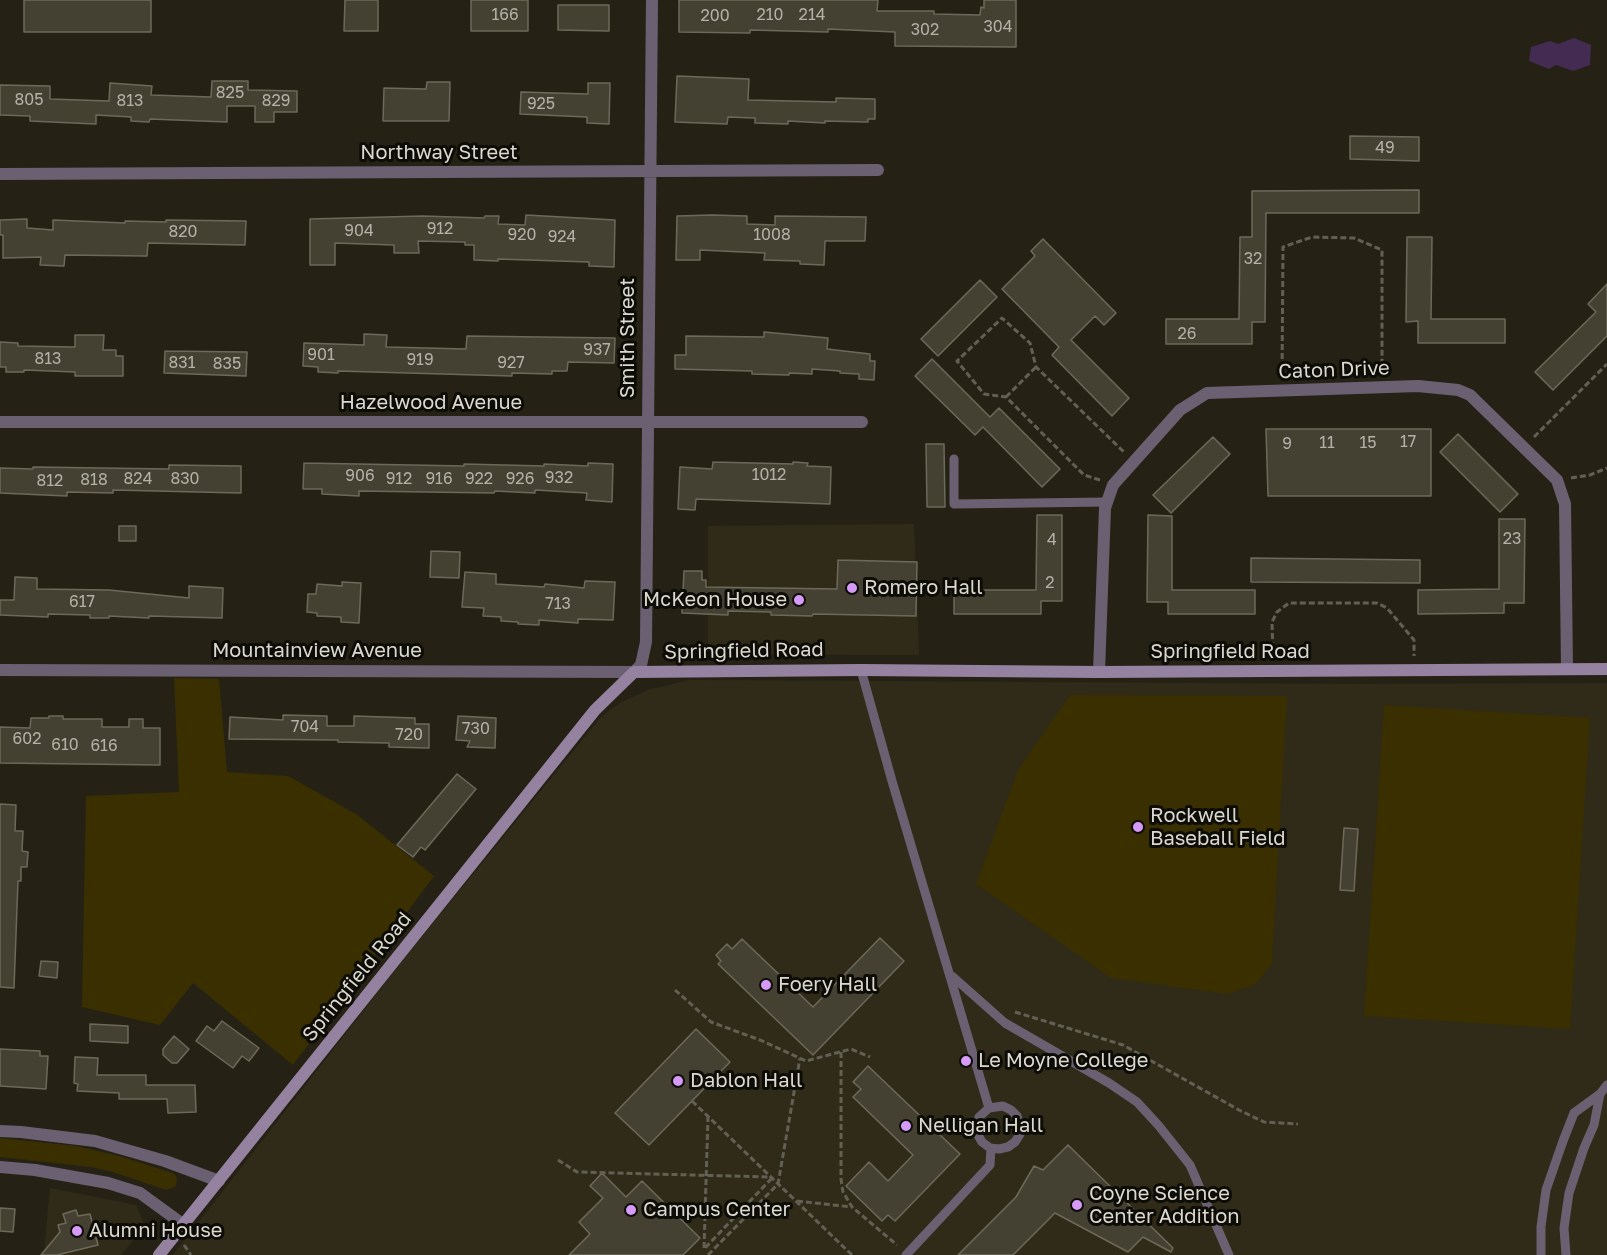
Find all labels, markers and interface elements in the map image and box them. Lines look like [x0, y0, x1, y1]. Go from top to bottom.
house number: 166 [491, 5, 519, 25]
house number: 210 [757, 5, 783, 25]
house number: 214 [799, 5, 825, 25]
house number: 200 [700, 6, 730, 26]
house number: 304 [983, 17, 1013, 37]
house number: 302 [911, 20, 939, 40]
house number: 825 [216, 83, 244, 103]
house number: 805 [15, 90, 43, 110]
house number: 813 [117, 91, 143, 111]
house number: 829 [262, 91, 290, 111]
house number: 925 [527, 94, 555, 114]
house number: 49 [1375, 138, 1395, 158]
street label: Northway Street [360, 141, 518, 165]
house number: 912 [427, 219, 453, 239]
house number: 904 [344, 221, 374, 241]
house number: 820 [169, 222, 197, 242]
house number: 920 [508, 225, 536, 245]
house number: 1008 [753, 225, 791, 245]
house number: 924 [548, 227, 576, 247]
house number: 32 [1244, 249, 1262, 269]
street label: Smith Street [616, 278, 640, 398]
house number: 26 [1178, 324, 1196, 344]
house number: 937 [583, 340, 611, 360]
house number: 901 [307, 345, 335, 365]
house number: 813 [35, 349, 61, 369]
house number: 919 [406, 350, 434, 370]
house number: 831 [169, 353, 195, 373]
house number: 927 [497, 353, 525, 373]
house number: 835 [213, 354, 241, 374]
street label: Caton Drive [1278, 356, 1390, 384]
street label: Hazelwood Avenue [340, 391, 522, 415]
house number: 17 [1400, 432, 1416, 452]
house number: 11 [1319, 433, 1335, 453]
house number: 15 [1359, 433, 1377, 453]
house number: 9 [1282, 434, 1292, 454]
house number: 1012 [752, 465, 786, 485]
house number: 906 [345, 466, 375, 486]
house number: 932 [545, 468, 573, 488]
house number: 824 [124, 469, 152, 489]
house number: 830 [170, 469, 200, 489]
house number: 912 [386, 469, 412, 489]
house number: 916 [425, 469, 453, 489]
house number: 922 [465, 469, 493, 489]
house number: 926 [506, 469, 534, 489]
house number: 818 [80, 470, 108, 490]
house number: 812 [37, 471, 63, 491]
house number: 23 [1503, 529, 1521, 549]
house number: 4 [1047, 530, 1057, 550]
house number: 2 [1045, 573, 1055, 593]
place label: Romero Hall [864, 576, 983, 600]
marker: Romero Hall [845, 581, 859, 595]
place label: McKeon House [643, 588, 787, 612]
house number: 617 [69, 592, 95, 612]
marker: McKeon House [792, 593, 806, 607]
house number: 713 [545, 594, 571, 614]
street label: Springfield Road [664, 638, 824, 664]
street label: Mountainview Avenue [212, 639, 422, 663]
street label: Springfield Road [1150, 640, 1310, 664]
house number: 704 [291, 717, 319, 737]
house number: 730 [462, 719, 490, 739]
house number: 720 [395, 725, 423, 745]
house number: 602 [13, 729, 41, 749]
house number: 610 [51, 735, 79, 755]
house number: 616 [90, 736, 118, 756]
place label: Rockwell Baseball Field [1150, 804, 1286, 851]
marker: Rockwell Baseball Field [1131, 820, 1145, 834]
street label: Springfield Road [297, 907, 417, 1047]
place label: Foery Hall [778, 973, 877, 997]
marker: Foery Hall [759, 978, 773, 992]
place label: Le Moyne College [978, 1049, 1148, 1073]
marker: Le Moyne College [959, 1054, 973, 1068]
place label: Dablon Hall [690, 1069, 802, 1093]
marker: Dablon Hall [671, 1074, 685, 1088]
place label: Nelligan Hall [918, 1114, 1043, 1138]
marker: Nelligan Hall [899, 1119, 913, 1133]
place label: Coyne Science Center Addition [1089, 1182, 1240, 1229]
place label: Campus Center [643, 1198, 790, 1222]
marker: Coyne Science Center Addition [1070, 1198, 1084, 1212]
marker: Campus Center [624, 1203, 638, 1217]
place label: Alumni House [89, 1219, 222, 1243]
marker: Alumni House [70, 1224, 84, 1238]

